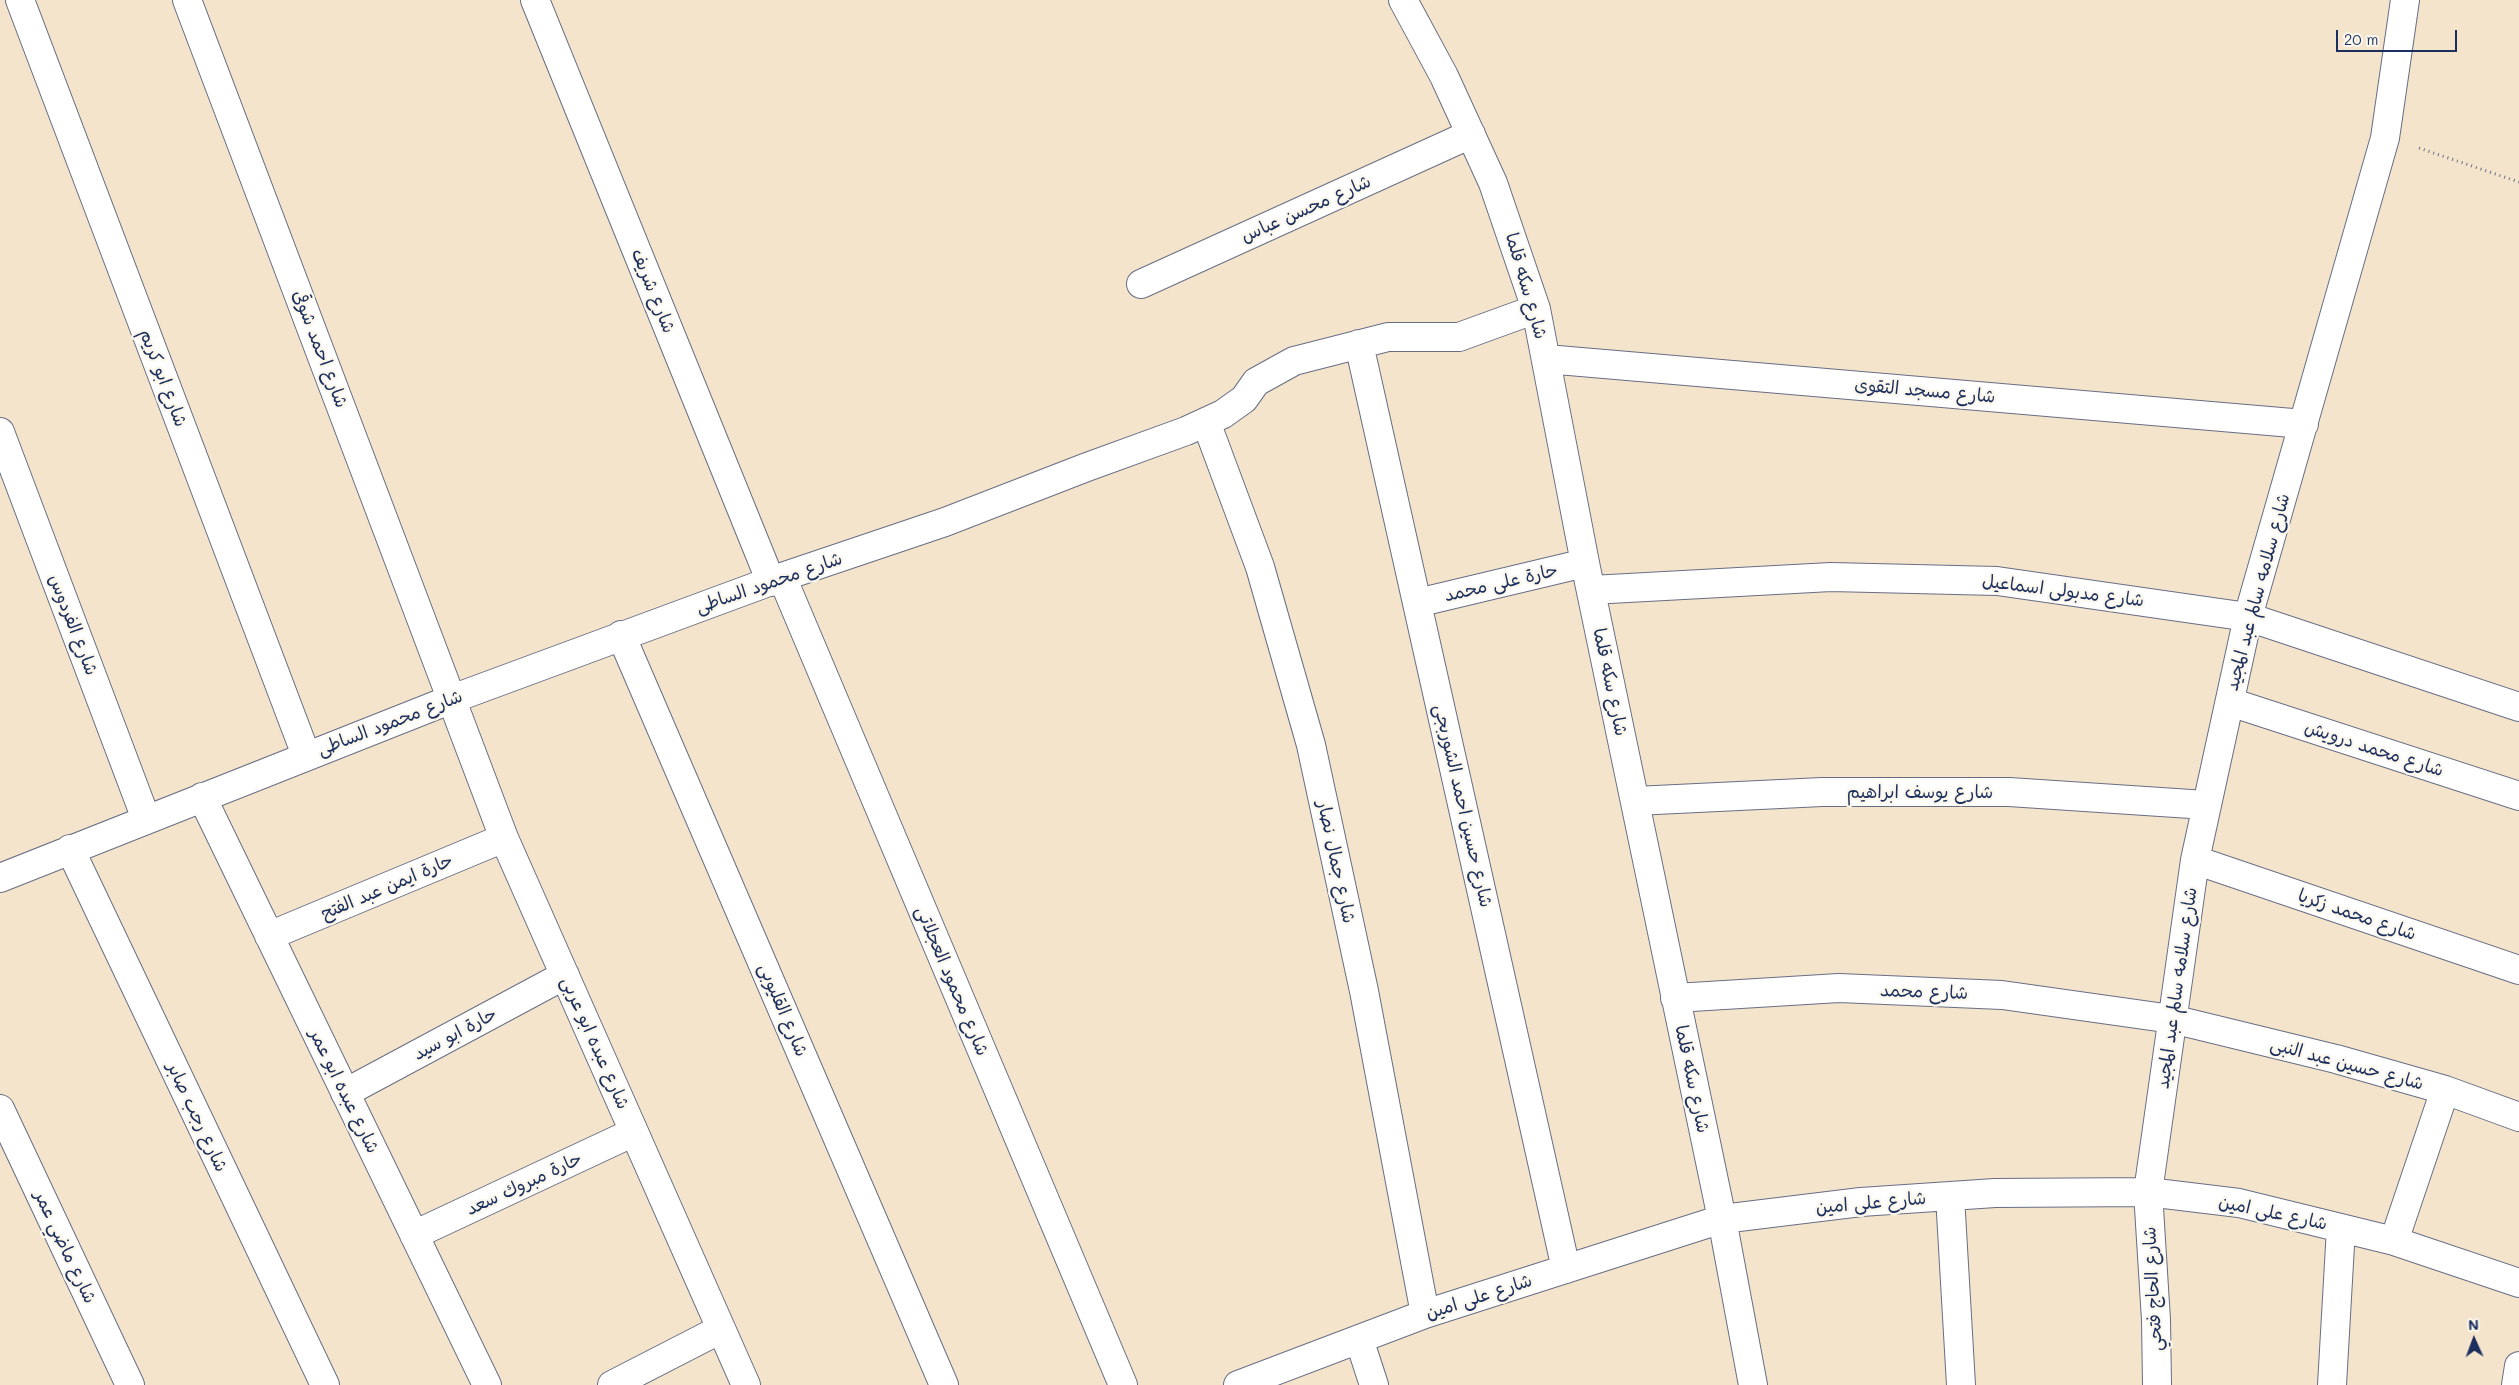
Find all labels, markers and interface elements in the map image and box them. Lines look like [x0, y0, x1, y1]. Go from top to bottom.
scale bar [2339, 20, 2460, 52]
text: 20 m [2344, 29, 2378, 49]
street label: شارع محسن عباس [1238, 171, 1374, 247]
street label: شارع سكه قلما [1500, 230, 1552, 342]
street label: شارع شريف [626, 246, 680, 336]
street label: شارع احمد شوقى [288, 287, 352, 411]
street label: شارع ابو كريم [135, 326, 191, 430]
street label: شارع مسجد التقوى [1854, 374, 1996, 408]
street label: شارع سلامه سالم عبد المجيد [2221, 491, 2295, 693]
street label: شارع محمود الساطى [693, 548, 845, 618]
street label: حارة على محمد [1442, 559, 1560, 607]
street label: شارع مدبولى اسماعيل [1981, 570, 2145, 612]
street label: شارع الفردوس [44, 572, 102, 678]
street label: شارع سكه قلما [1588, 626, 1632, 738]
street label: شارع محمود الساطى [314, 685, 466, 761]
street label: شارع حسين احمد الشوربجى [1429, 702, 1497, 910]
street label: شارع محمد درويش [2302, 716, 2446, 782]
street label: شارع يوسف ابراهيم [1847, 781, 1993, 803]
street label: شارع جمال نصار [1312, 799, 1360, 925]
street label: حارة ايمن عبد الفتح [318, 849, 456, 925]
street label: شارع محمد زكريا [2295, 885, 2419, 945]
street label: شارع سلامه سالم عبد المجيد [2152, 886, 2202, 1090]
street label: شارع محمود العجلاتى [911, 903, 993, 1059]
street label: شارع القليوبى [754, 960, 812, 1060]
street label: شارع عبده ابو عربى [556, 973, 634, 1113]
street label: شارع محمد [1880, 980, 1968, 1004]
street label: حارة ابو سيد [409, 1003, 501, 1065]
street label: شارع سكه قلما [1670, 1023, 1714, 1135]
street label: شارع عبده ابو عمر [305, 1025, 383, 1157]
street label: شارع حسين عبد النبى [2268, 1033, 2426, 1095]
street label: شارع رجب صابر [162, 1059, 232, 1175]
street label: حارة مبروك سعد [463, 1148, 585, 1220]
street label: شارع ماضي عمر [29, 1187, 101, 1307]
street label: شارع على امين [1815, 1187, 1927, 1219]
street label: شارع على امين [2217, 1191, 2329, 1235]
street label: شارع الحاج فتحي [2139, 1226, 2167, 1352]
street label: شارع على امين [1423, 1270, 1535, 1324]
north arrow [2449, 1315, 2499, 1365]
text: N [2468, 1315, 2479, 1334]

